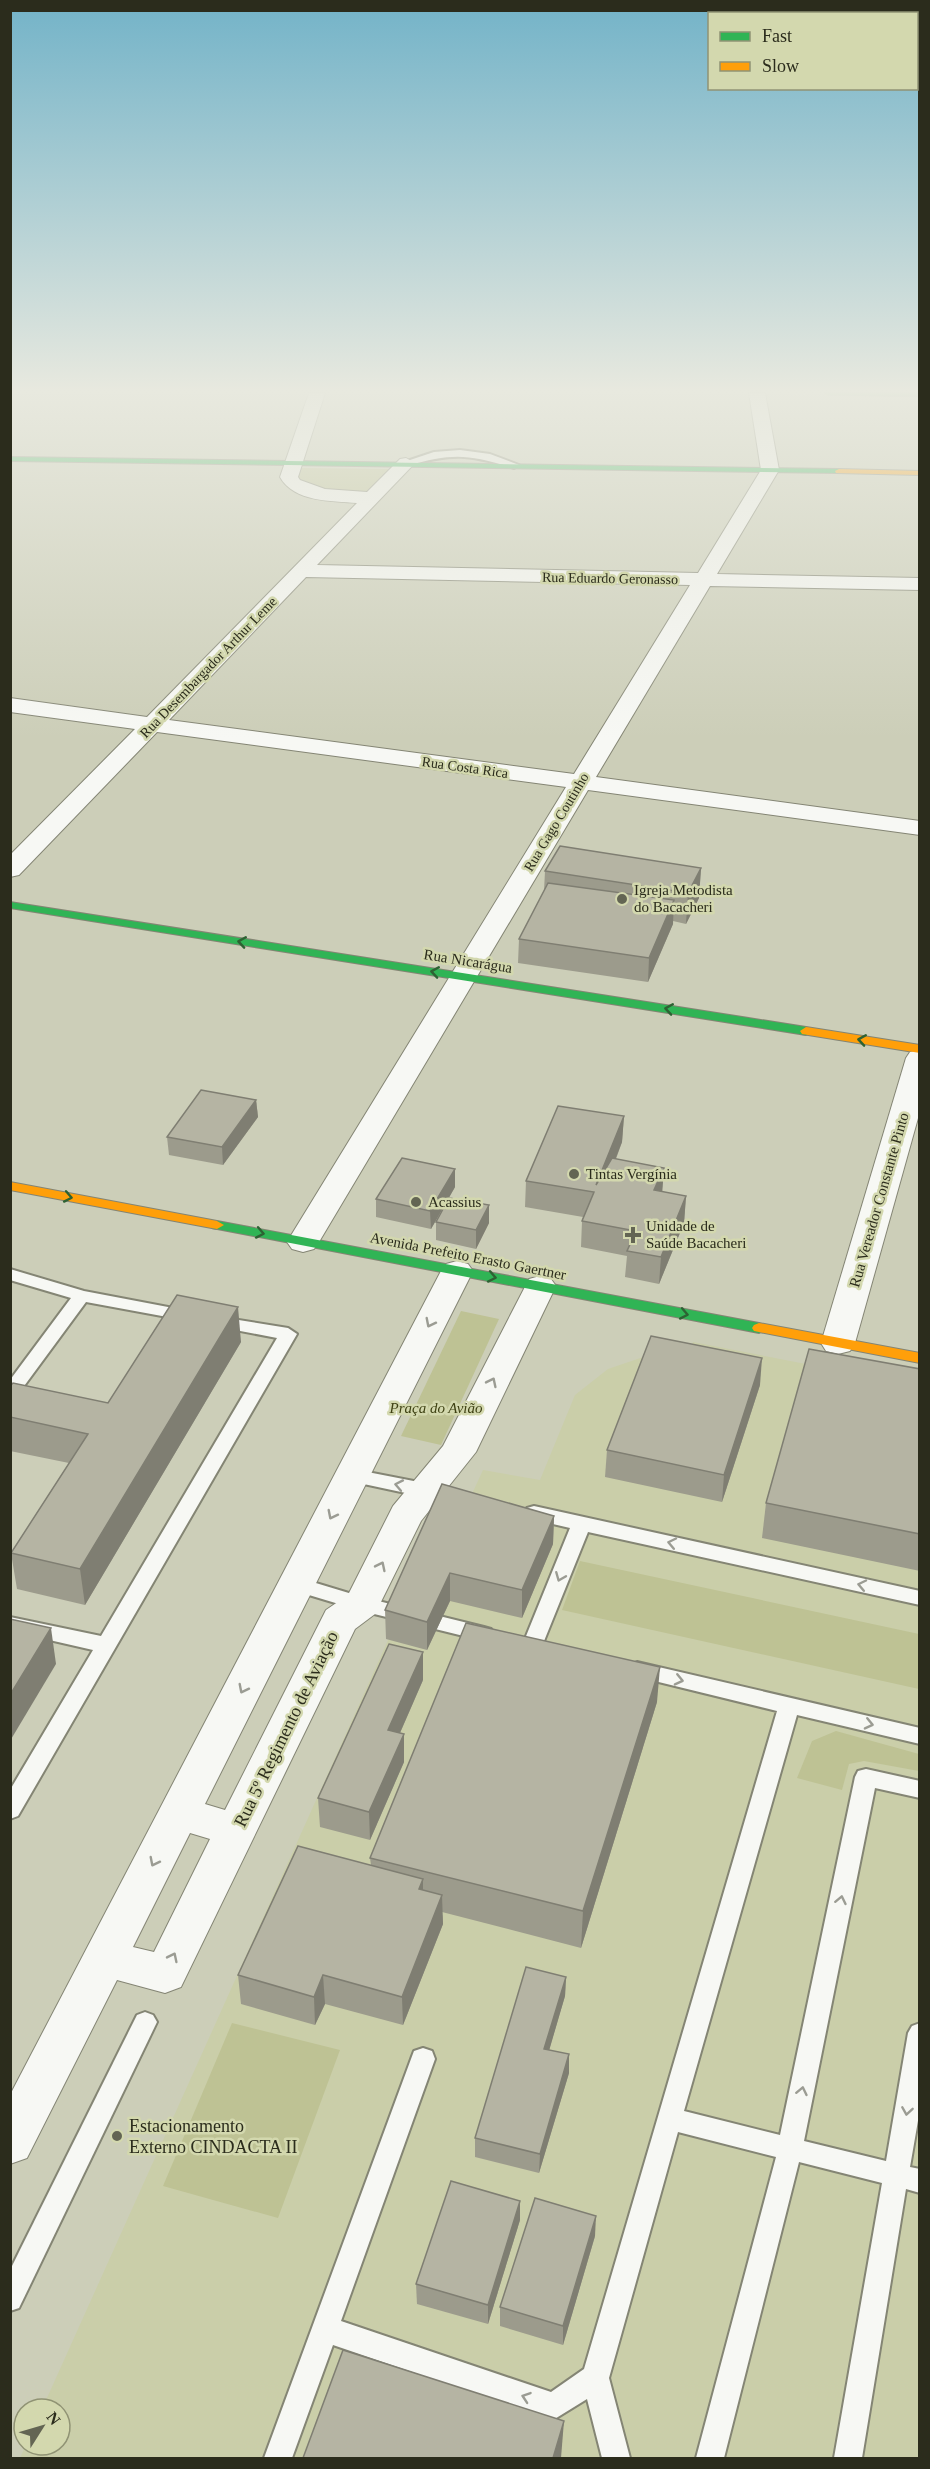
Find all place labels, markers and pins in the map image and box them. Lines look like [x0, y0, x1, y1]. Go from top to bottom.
place label: Igreja Metodista do Bacacheri [634, 882, 733, 915]
marker: Igreja Metodista do Bacacheri [615, 892, 629, 906]
place label: Tintas Vergínia [586, 1166, 677, 1182]
marker: Tintas Vergínia [567, 1167, 581, 1181]
place label: Acassius [428, 1194, 481, 1210]
marker: Acassius [409, 1195, 423, 1209]
place label: Unidade de Saúde Bacacheri [646, 1218, 746, 1251]
marker: Unidade de Saúde Bacacheri [624, 1226, 642, 1244]
place label: Estacionamento Externo CINDACTA II [129, 2116, 298, 2157]
marker: Estacionamento Externo CINDACTA II [110, 2129, 124, 2143]

